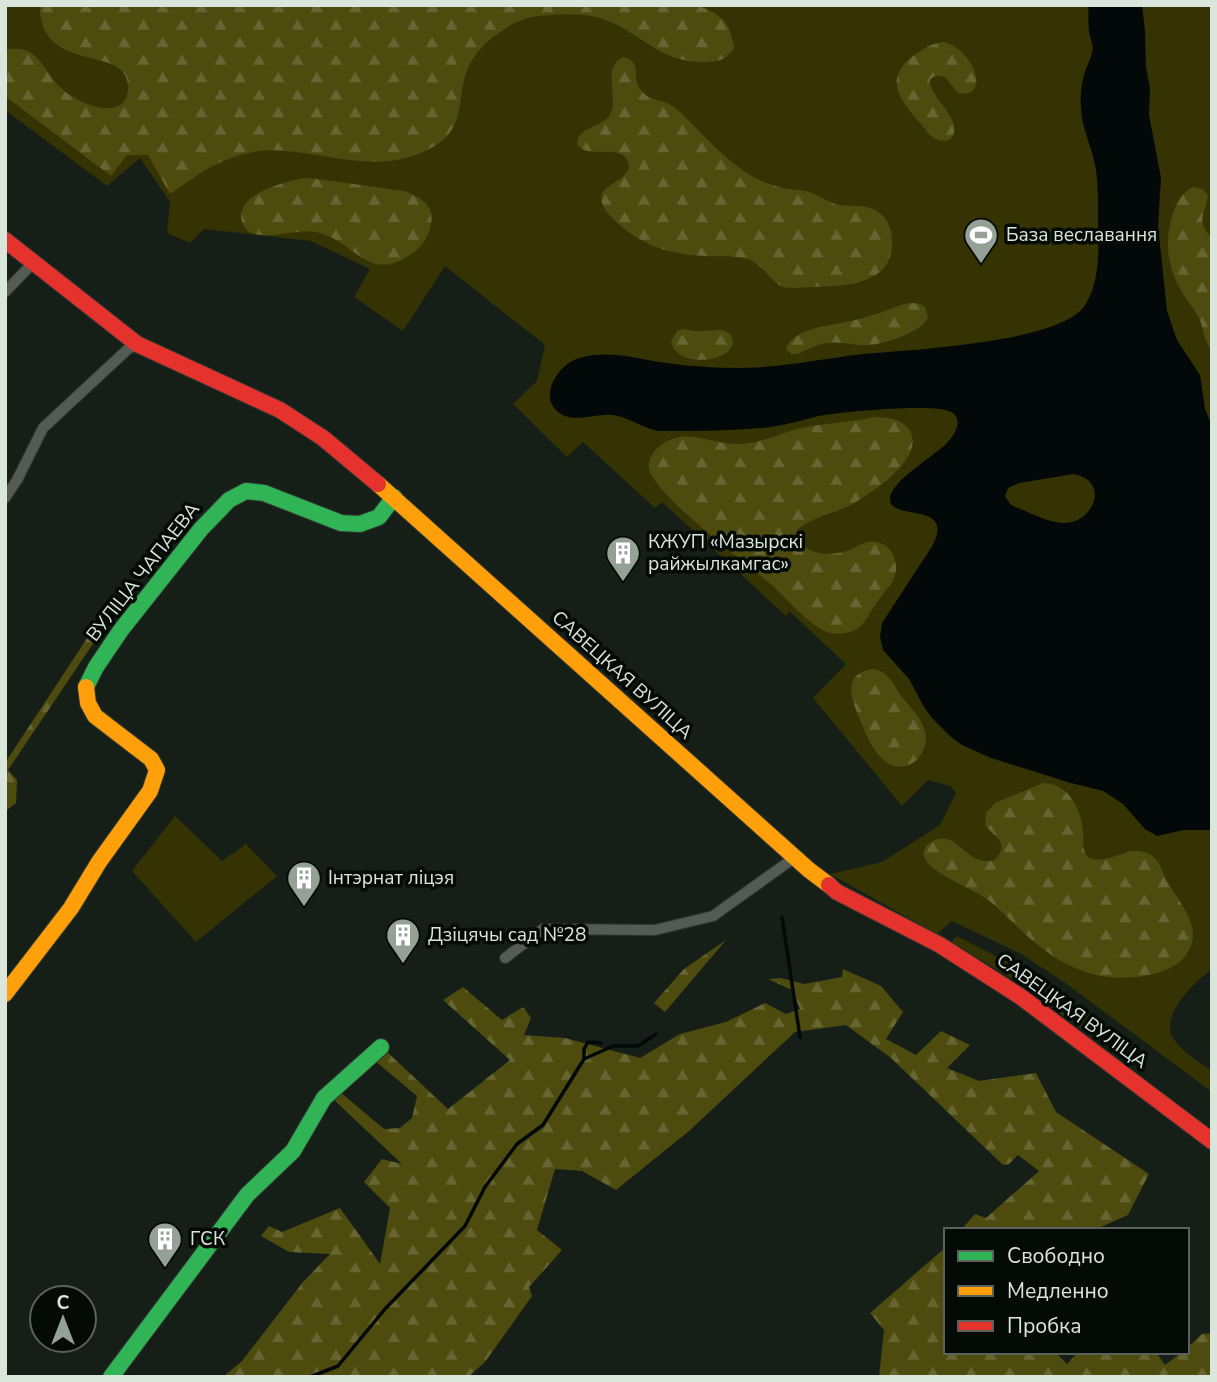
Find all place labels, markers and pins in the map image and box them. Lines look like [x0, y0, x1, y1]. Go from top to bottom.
sports icon: База веславання [962, 216, 1000, 265]
place label: База веславання [1006, 222, 1157, 248]
place label: КЖУП «Мазырскі райжылкамгас» [648, 529, 803, 577]
building icon: КЖУП «Мазырскі райжылкамгас» [604, 534, 642, 583]
building icon: Інтэрнат ліцэя [285, 859, 323, 908]
place label: Інтэрнат ліцэя [328, 865, 454, 891]
building icon: Дзіцячы сад №28 [384, 916, 422, 965]
place label: Дзіцячы сад №28 [428, 922, 586, 948]
building icon: ГСК [146, 1220, 184, 1269]
place label: ГСК [190, 1226, 225, 1252]

